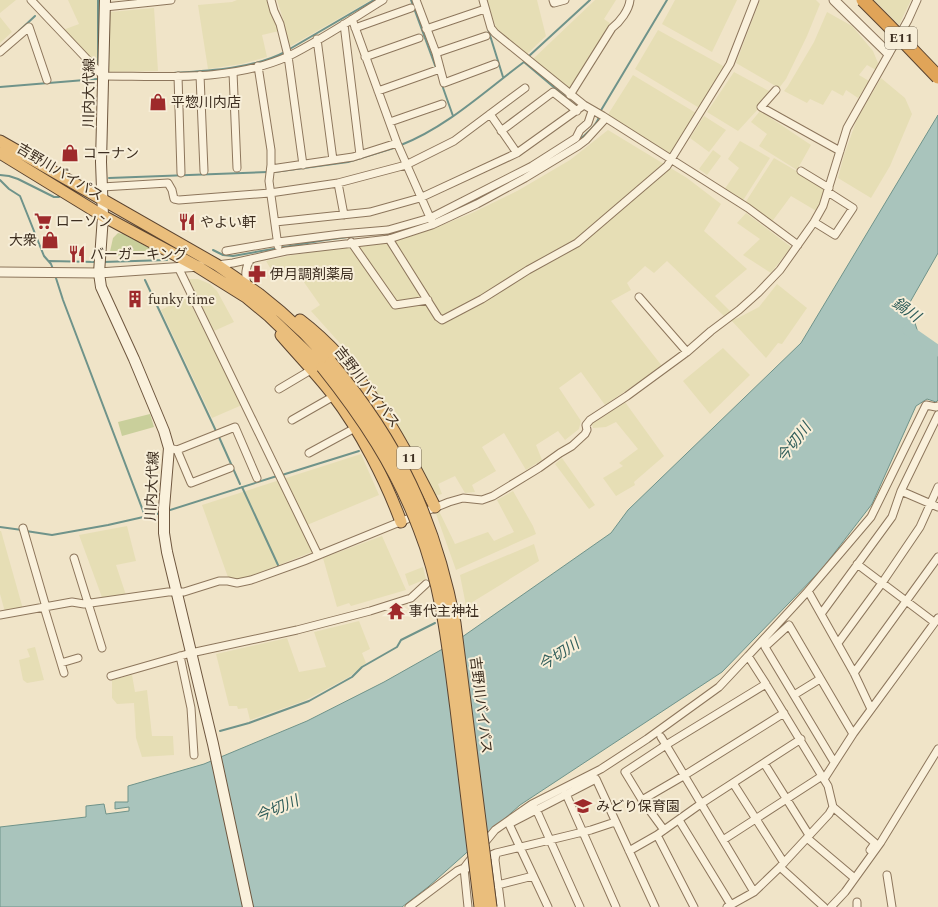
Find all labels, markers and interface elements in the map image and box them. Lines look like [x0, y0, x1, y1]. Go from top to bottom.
road number: E11 [885, 27, 917, 49]
street label: 川内大代線 [78, 58, 100, 128]
shop icon: 平惣川内店 [148, 92, 168, 112]
place label: 平惣川内店 [171, 92, 241, 113]
street label: 吉野川バイパス [13, 138, 107, 206]
shop icon: コーナン [60, 143, 80, 163]
place label: コーナン [83, 143, 139, 164]
supermarket icon: ローソン [33, 211, 53, 231]
place label: ローソン [56, 211, 112, 232]
restaurant icon: やよい軒 [177, 212, 197, 232]
place label: やよい軒 [200, 212, 256, 233]
place label: 大衆 [9, 230, 37, 251]
shop icon: 大衆 [40, 230, 60, 250]
restaurant icon: バーガーキング [67, 244, 87, 264]
place label: バーガーキング [90, 244, 188, 265]
pharmacy icon: 伊月調剤薬局 [247, 264, 267, 284]
place label: 伊月調剤薬局 [270, 264, 354, 285]
building icon: funky time [125, 289, 145, 309]
place label: funky time [148, 289, 215, 310]
water label: 鍋川 [887, 292, 927, 329]
street label: 吉野川バイパス [329, 342, 405, 432]
water label: 今切川 [771, 417, 818, 468]
road number: 11 [397, 447, 421, 469]
street label: 川内大代線 [140, 450, 164, 522]
temple icon: 事代主神社 [386, 601, 406, 621]
place label: 事代主神社 [409, 601, 479, 622]
water label: 今切川 [534, 632, 586, 677]
street label: 吉野川バイパス [465, 655, 497, 755]
water label: 今切川 [252, 789, 304, 828]
school or university icon: みどり保育園 [573, 796, 593, 816]
place label: みどり保育園 [596, 796, 680, 817]

